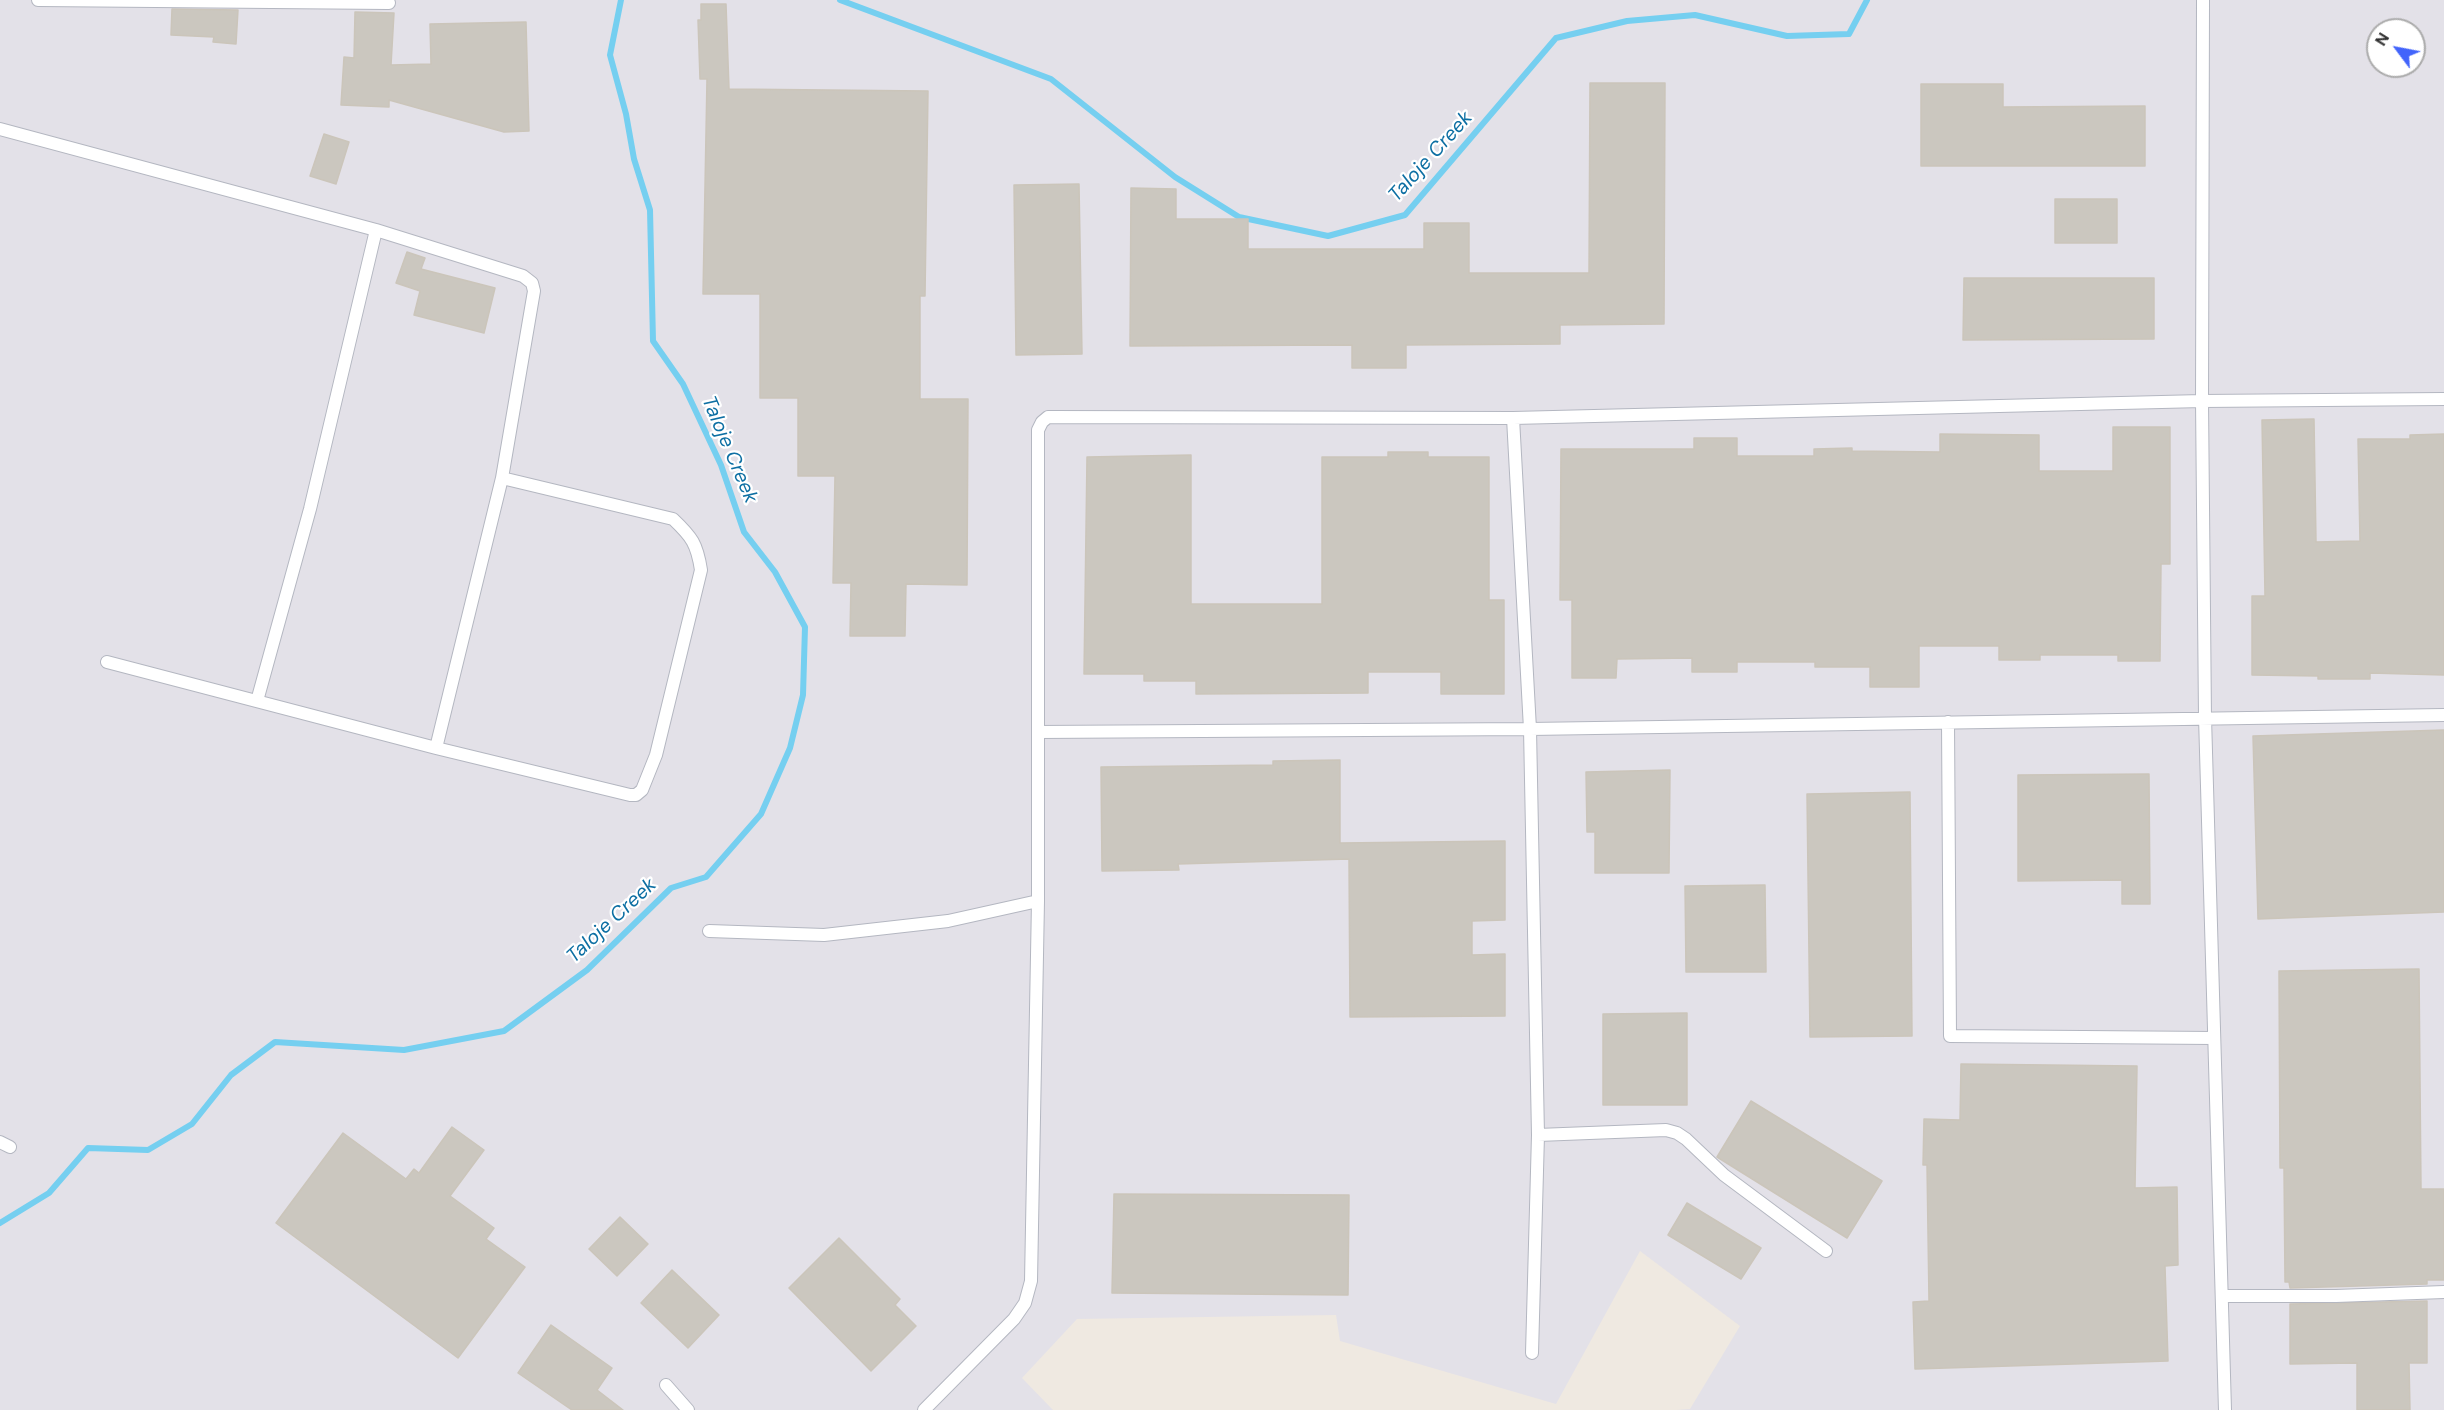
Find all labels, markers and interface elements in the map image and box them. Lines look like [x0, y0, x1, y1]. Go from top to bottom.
north arrow [2366, 18, 2426, 78]
text: N [2370, 29, 2394, 50]
water label: Taloje Creek [1384, 107, 1478, 207]
water label: Taloje Creek [696, 393, 762, 507]
water label: Taloje Creek [562, 873, 662, 969]

